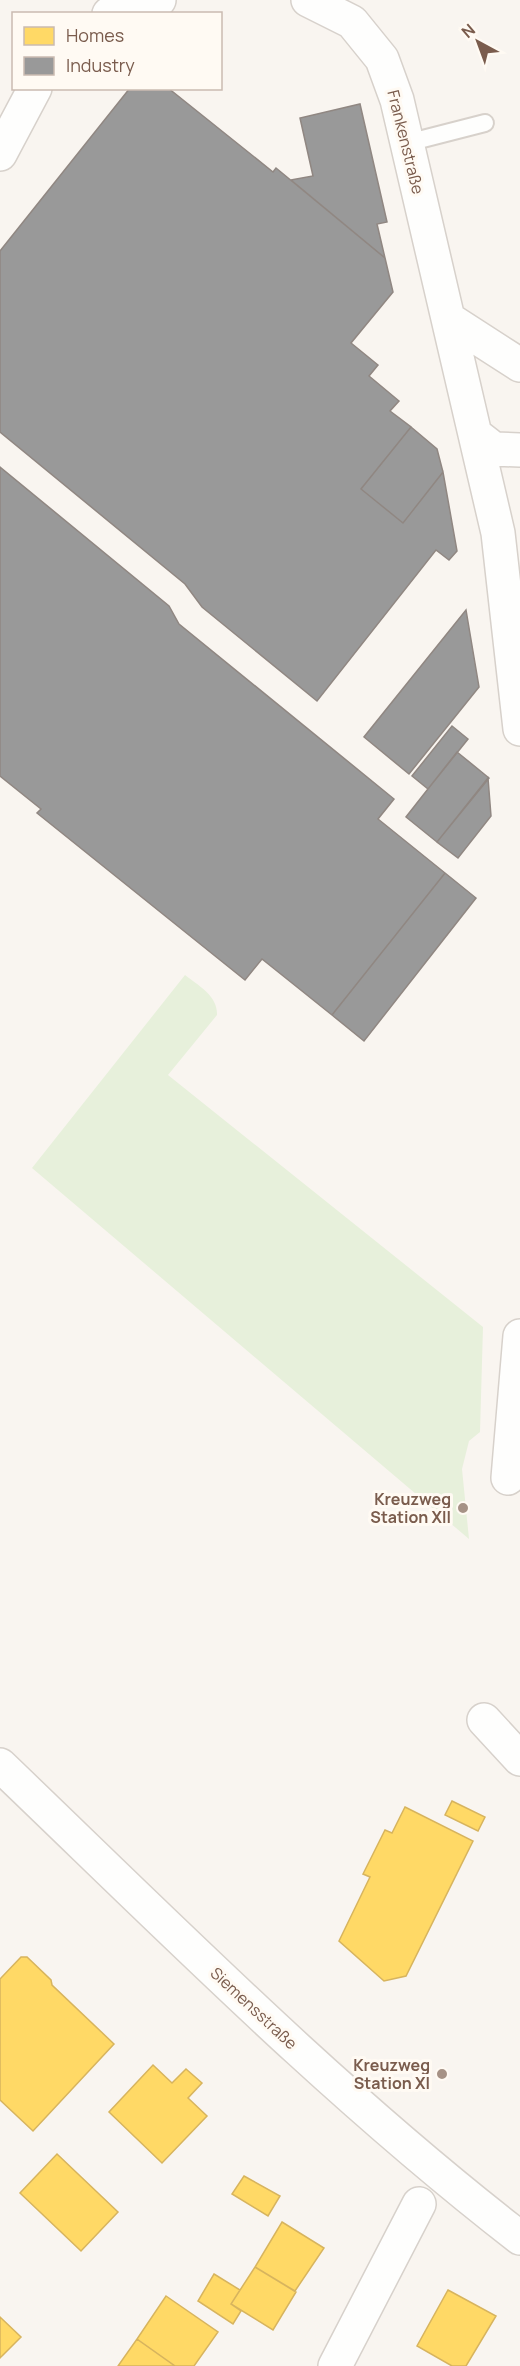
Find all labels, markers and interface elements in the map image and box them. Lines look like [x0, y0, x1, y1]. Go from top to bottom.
legend [12, 12, 222, 90]
north arrow [448, 12, 508, 72]
text: N [457, 19, 480, 43]
text: Homes [66, 23, 124, 47]
text: Industry [66, 53, 135, 77]
street label: Frankenstraße [382, 88, 430, 196]
place label: Kreuzweg Station XII [370, 1488, 451, 1528]
marker: Kreuzweg Station XII [456, 1501, 470, 1515]
street label: Siemensstraße [206, 1962, 302, 2054]
place label: Kreuzweg Station XI [353, 2054, 430, 2094]
marker: Kreuzweg Station XI [435, 2067, 449, 2081]

